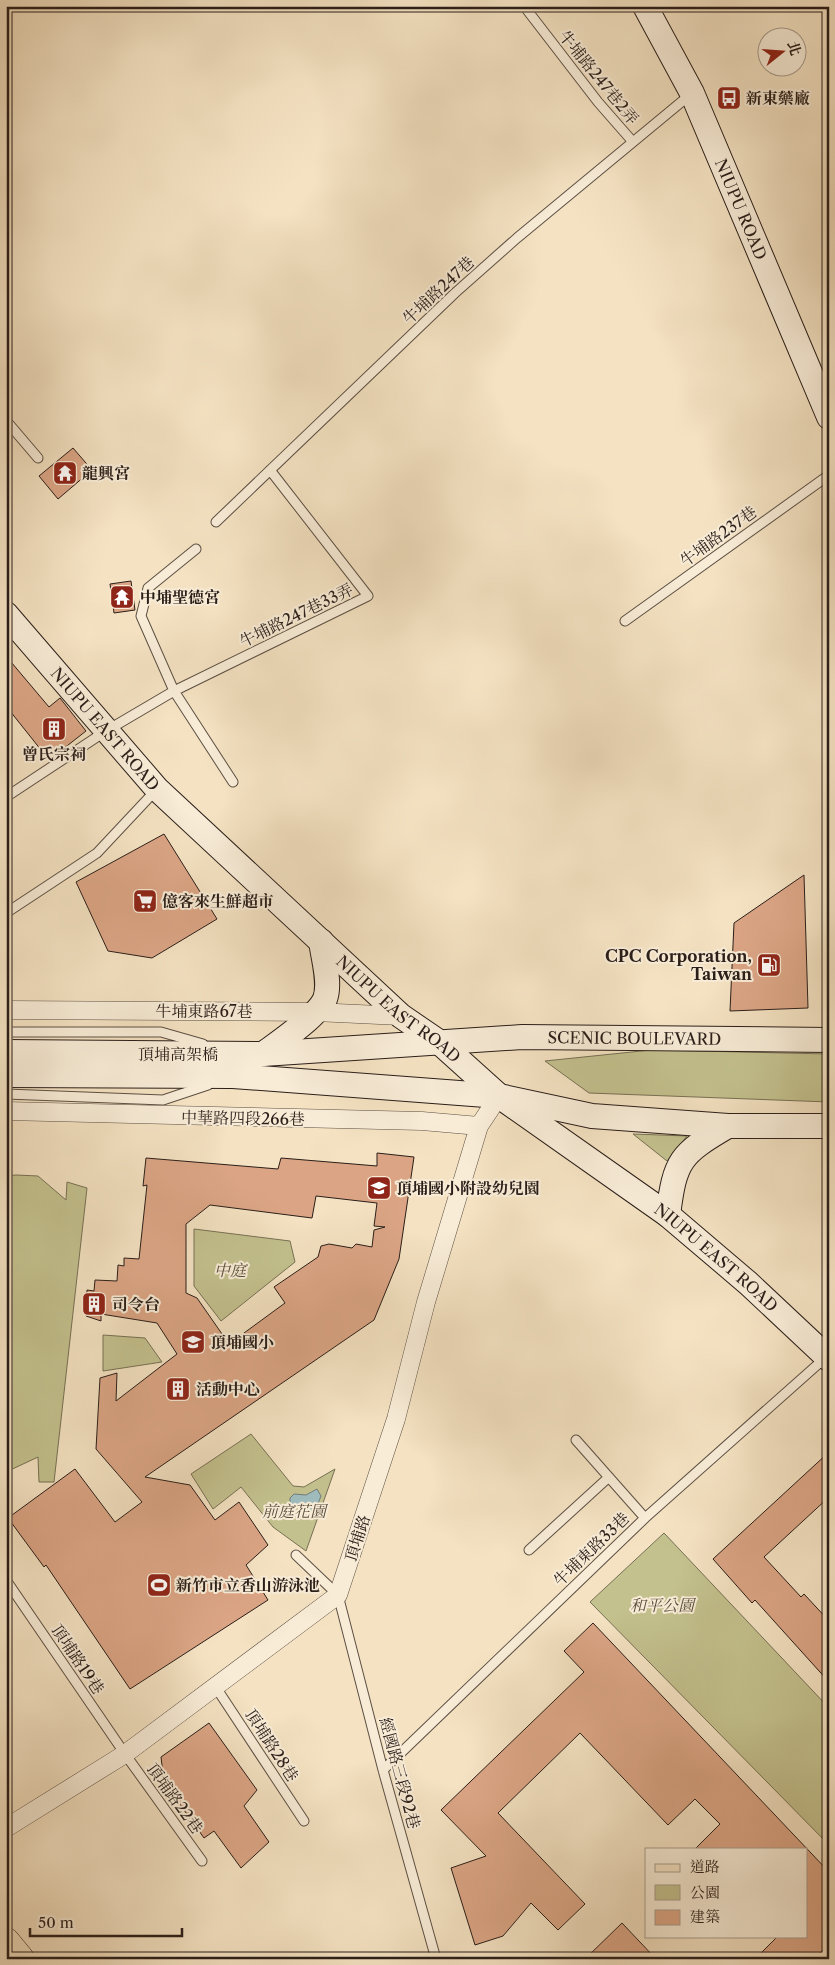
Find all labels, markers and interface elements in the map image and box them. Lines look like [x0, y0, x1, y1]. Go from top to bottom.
street label: 牛埔路247巷2弄 [555, 26, 643, 128]
north arrow [758, 28, 808, 78]
text: 北 [784, 39, 805, 58]
bus stop icon: 新東藥廠 [716, 85, 742, 111]
place label: 新東藥廠 [746, 88, 810, 108]
street label: NIUPU ROAD [711, 156, 771, 263]
street label: 牛埔路247巷 [398, 252, 478, 328]
temple icon: 龍興宮 [52, 460, 78, 486]
place label: 龍興宮 [82, 463, 130, 483]
street label: 牛埔路237巷 [676, 501, 760, 571]
street label: 牛埔路247巷33弄 [236, 579, 356, 651]
temple icon: 中埔聖德宮 [109, 584, 135, 610]
place label: 中埔聖德宮 [140, 587, 220, 607]
street label: NIUPU EAST ROAD [47, 663, 164, 795]
building icon: 曾氏宗祠 [41, 716, 67, 742]
place label: 曾氏宗祠 [22, 744, 86, 764]
supermarket icon: 億客來生鮮超市 [132, 888, 158, 914]
place label: 億客來生鮮超市 [162, 891, 274, 911]
place label: CPC Corporation, Taiwan [605, 946, 752, 984]
street label: NIUPU EAST ROAD [332, 951, 465, 1067]
fuel station icon: CPC Corporation, Taiwan [756, 952, 782, 978]
street label: 牛埔東路67巷 [155, 1001, 253, 1021]
street label: SCENIC BOULEVARD [547, 1027, 721, 1049]
street label: 頂埔高架橋 [138, 1044, 218, 1064]
street label: 中華路四段266巷 [181, 1107, 305, 1129]
school or university icon: 頂埔國小附設幼兒園 [366, 1175, 392, 1201]
place label: 頂埔國小附設幼兒園 [396, 1178, 540, 1198]
street label: NIUPU EAST ROAD [651, 1199, 782, 1316]
park label: 中庭 [214, 1260, 249, 1280]
building icon: 司令台 [81, 1291, 107, 1317]
place label: 司令台 [112, 1294, 160, 1314]
school or university icon: 頂埔國小 [180, 1329, 206, 1355]
place label: 頂埔國小 [210, 1332, 274, 1352]
building icon: 活動中心 [165, 1376, 191, 1402]
place label: 活動中心 [196, 1379, 260, 1399]
park label: 前庭花園 [262, 1501, 329, 1521]
street label: 牛埔東路33巷 [549, 1508, 633, 1590]
street label: 頂埔路 [340, 1512, 374, 1564]
sports icon: 新竹市立香山游泳池 [146, 1572, 172, 1598]
place label: 新竹市立香山游泳池 [176, 1575, 320, 1595]
park label: 和平公園 [630, 1595, 697, 1615]
street label: 頂埔路19巷 [47, 1620, 109, 1698]
street label: 頂埔路28巷 [241, 1705, 303, 1785]
street label: 經國路三段92巷 [376, 1715, 424, 1831]
street label: 頂埔路22巷 [143, 1759, 207, 1837]
legend [645, 1848, 808, 1938]
text: 道路 [690, 1857, 720, 1876]
text: 公園 [690, 1883, 720, 1902]
scale bar [30, 1905, 182, 1937]
text: 建築 [690, 1907, 720, 1926]
text: 50 m [38, 1913, 74, 1932]

